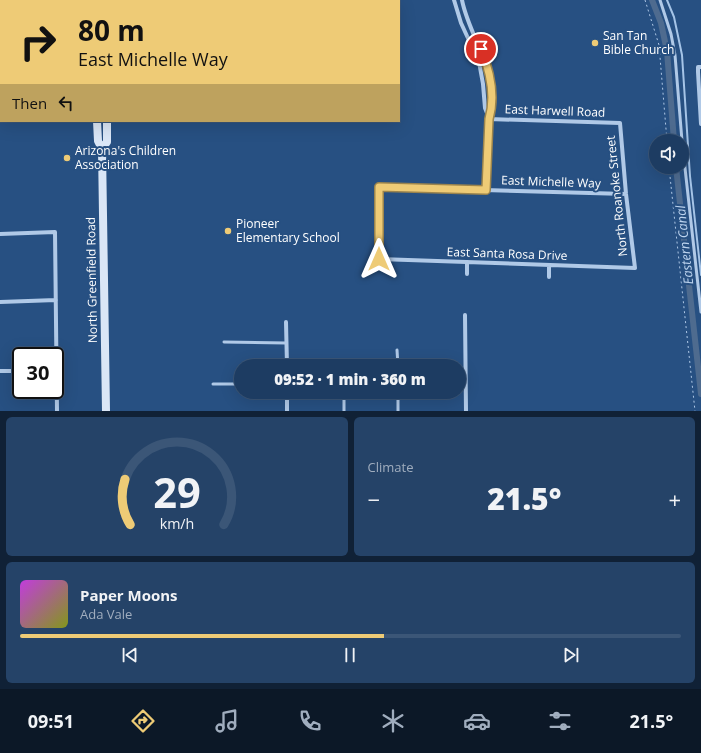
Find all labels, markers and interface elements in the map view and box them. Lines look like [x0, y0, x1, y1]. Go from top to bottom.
text: 80 m [78, 11, 145, 49]
icon: right [12, 16, 64, 68]
place label: San Tan Bible Church [603, 27, 674, 58]
pin [464, 32, 498, 66]
icon: arrive [470, 38, 492, 60]
marker: San Tan Bible Church [590, 38, 600, 48]
text: East Michelle Way [78, 47, 228, 71]
icon: left [55, 92, 77, 114]
text: Then [12, 93, 47, 113]
street label: East Harwell Road [504, 100, 606, 121]
map controls [649, 134, 689, 174]
button: sound [649, 134, 689, 174]
street label: North Roanoke Street [602, 135, 631, 257]
place label: Arizona's Children Association [75, 142, 176, 173]
marker: Arizona's Children Association [62, 153, 72, 163]
street label: East Michelle Way [501, 171, 602, 192]
water label: Eastern Canal [671, 204, 697, 286]
place label: Pioneer Elementary School [236, 215, 340, 246]
street label: North Greenfield Road [82, 217, 101, 343]
marker: Pioneer Elementary School [223, 226, 233, 236]
position arrow [358, 238, 400, 280]
street label: East Santa Rosa Drive [446, 243, 568, 264]
speed limit sign: 30 [12, 347, 64, 399]
text: 09:52 · 1 min · 360 m [274, 369, 426, 389]
text: Climate [368, 458, 413, 476]
text: 29 [153, 463, 201, 519]
text: 21.5° [487, 478, 561, 519]
text: − [368, 484, 380, 514]
text: + [668, 484, 681, 514]
text: km/h [159, 513, 194, 532]
text: Paper Moons [80, 585, 178, 605]
text: Ada Vale [80, 605, 132, 623]
icon: previous [119, 644, 141, 666]
icon: pause [339, 644, 361, 666]
icon: next [560, 644, 582, 666]
icon: directions [129, 707, 157, 735]
icon: music [213, 707, 241, 735]
icon: phone [296, 707, 324, 735]
icon: climate [379, 707, 407, 735]
icon: car [463, 707, 491, 735]
icon: filters [546, 707, 574, 735]
text: 09:51 [28, 709, 74, 733]
text: 21.5° [630, 709, 673, 733]

